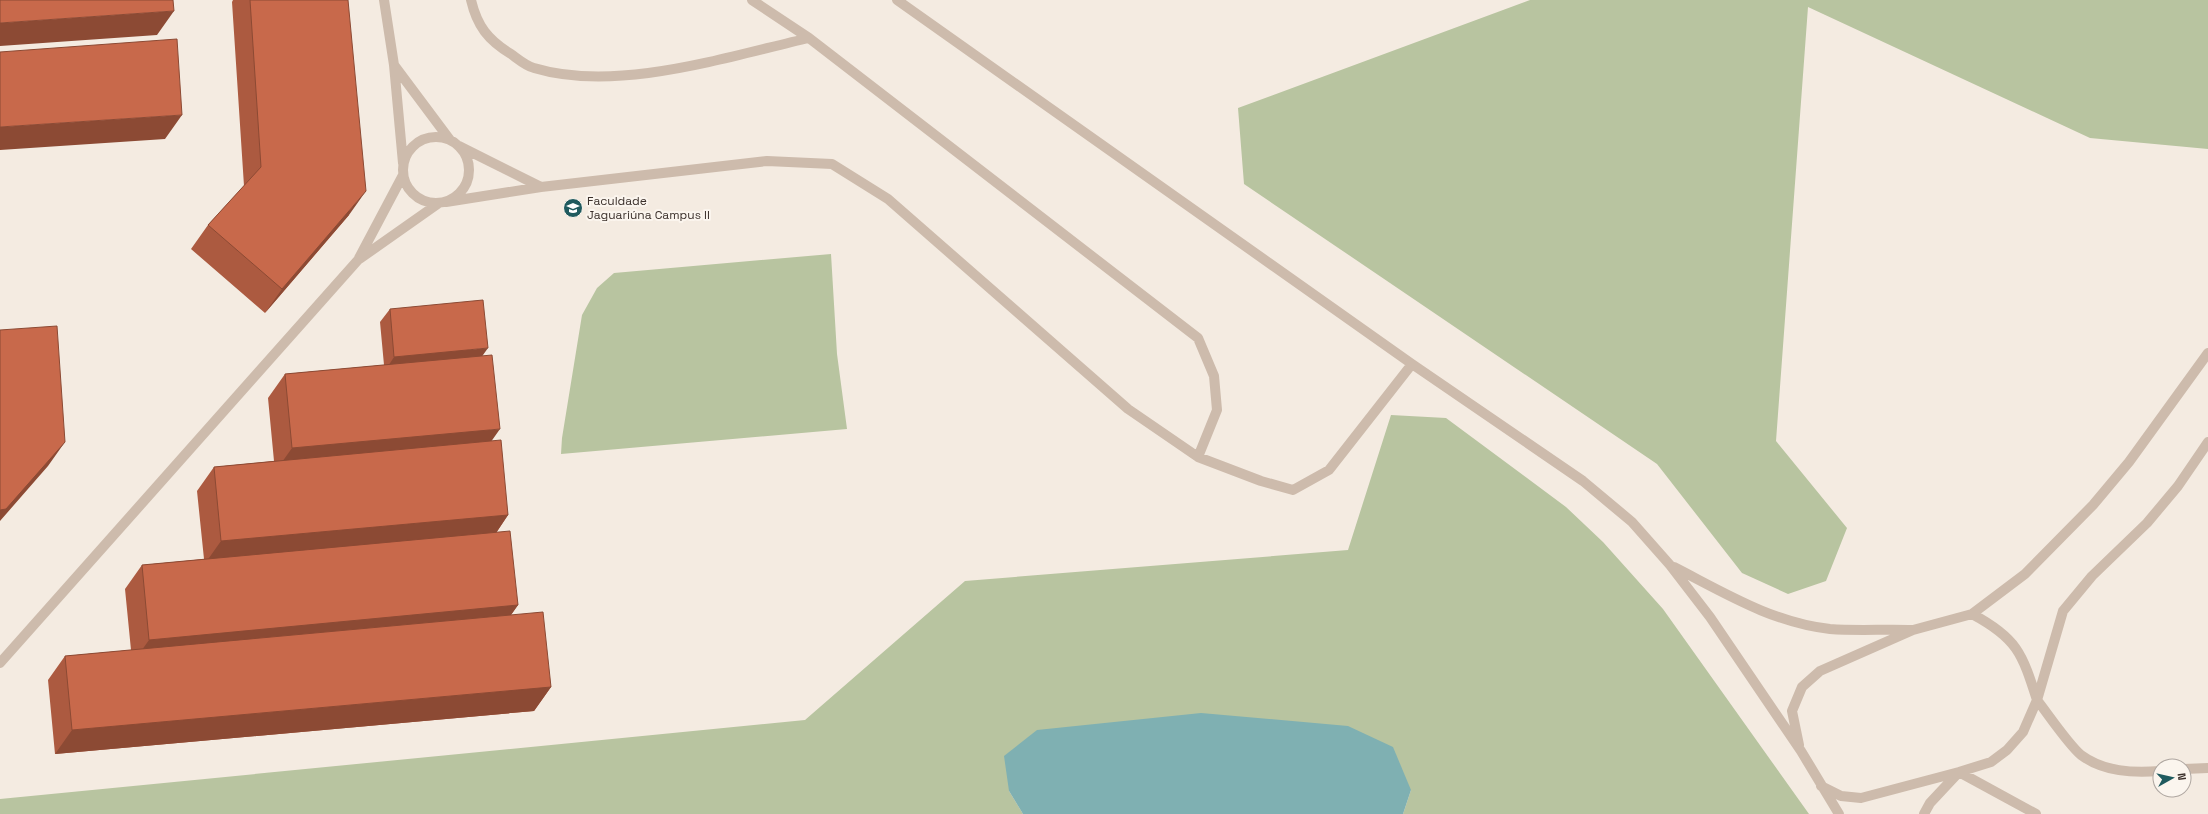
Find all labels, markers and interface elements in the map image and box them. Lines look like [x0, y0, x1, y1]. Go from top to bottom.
place label: Faculdade Jaguariúna Campus II [587, 193, 710, 223]
school or university icon: Faculdade Jaguariúna Campus II [562, 197, 584, 219]
north arrow [2152, 758, 2192, 798]
text: N [2174, 772, 2189, 781]

